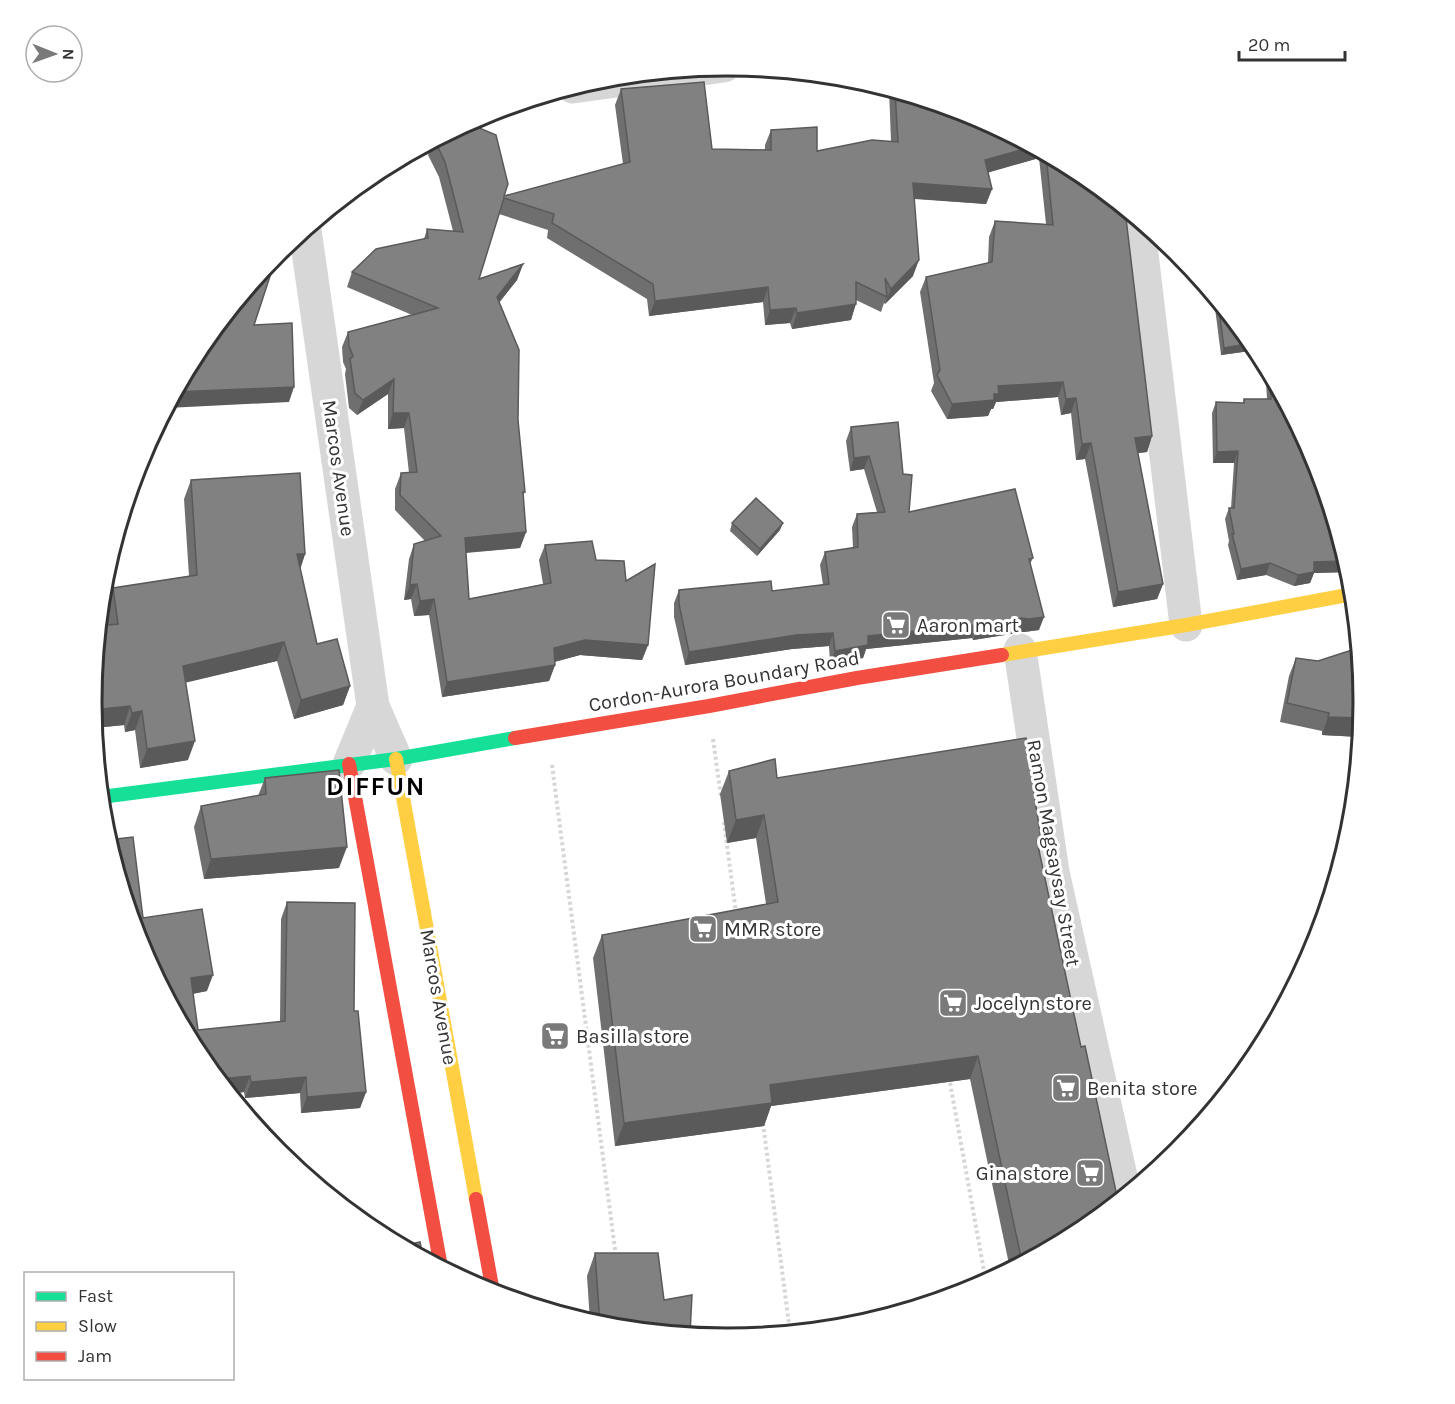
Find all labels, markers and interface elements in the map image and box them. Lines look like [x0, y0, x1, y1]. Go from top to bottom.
north arrow [24, 24, 84, 84]
scale bar [1239, 24, 1346, 62]
text: 20 m [1248, 34, 1290, 56]
text: N [59, 48, 78, 60]
street label: Marcos Avenue [318, 398, 359, 538]
supermarket icon: Aaron mart [880, 609, 912, 641]
place label: Aaron mart [917, 614, 1019, 637]
street label: Cordon-Aurora Boundary Road [587, 646, 861, 717]
street label: Ramon Magsaysay Street [1022, 738, 1085, 969]
district label: DIFFUN [326, 771, 426, 802]
supermarket icon: MMR store [687, 913, 719, 945]
place label: MMR store [724, 918, 821, 941]
street label: Marcos Avenue [415, 927, 462, 1067]
supermarket icon: Jocelyn store [937, 987, 969, 1019]
place label: Jocelyn store [974, 992, 1092, 1015]
supermarket icon: Basilla store [539, 1020, 571, 1052]
place label: Basilla store [576, 1025, 689, 1048]
supermarket icon: Benita store [1050, 1072, 1082, 1104]
place label: Benita store [1087, 1077, 1197, 1100]
supermarket icon: Gina store [1074, 1157, 1106, 1189]
place label: Gina store [976, 1162, 1069, 1185]
legend [24, 1272, 234, 1380]
text: Fast [78, 1285, 113, 1307]
text: Slow [78, 1315, 117, 1337]
text: Jam [78, 1345, 112, 1367]

